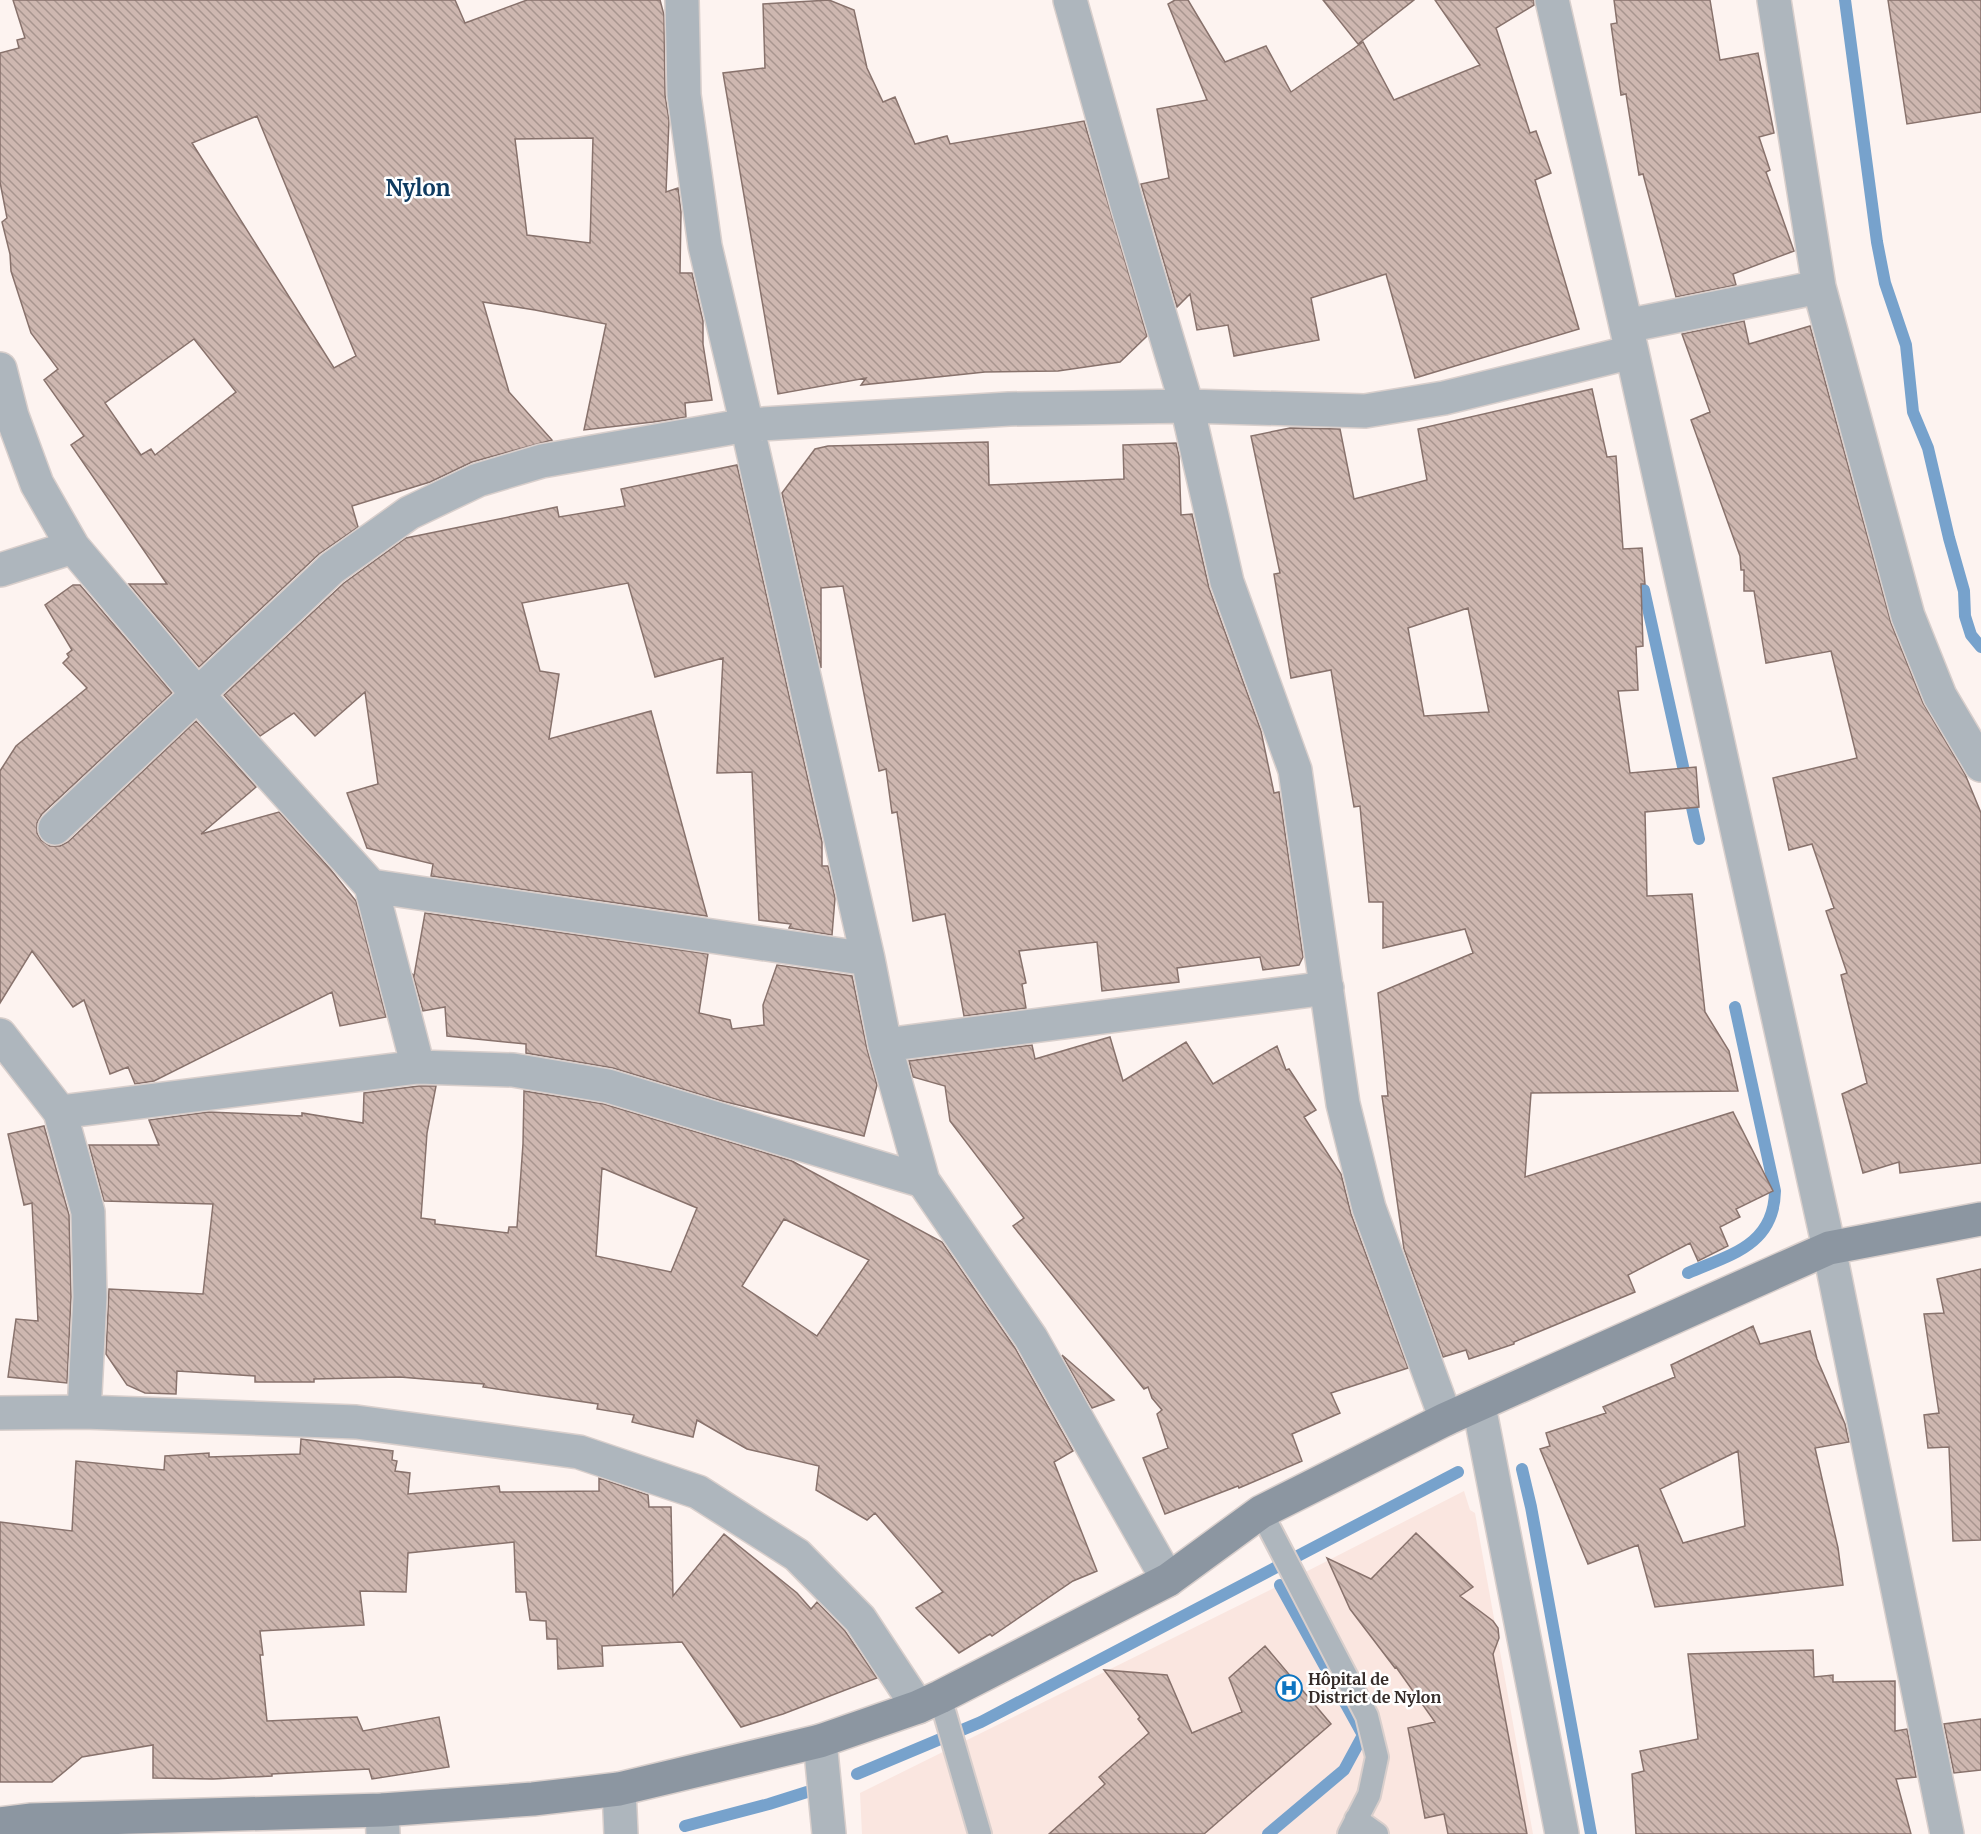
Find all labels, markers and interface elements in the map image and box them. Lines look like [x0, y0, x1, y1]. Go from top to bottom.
district label: Nylon [386, 174, 451, 202]
place label: Hôpital de District de Nylon [1308, 1669, 1441, 1707]
hospital icon: Hôpital de District de Nylon [1274, 1673, 1304, 1703]

